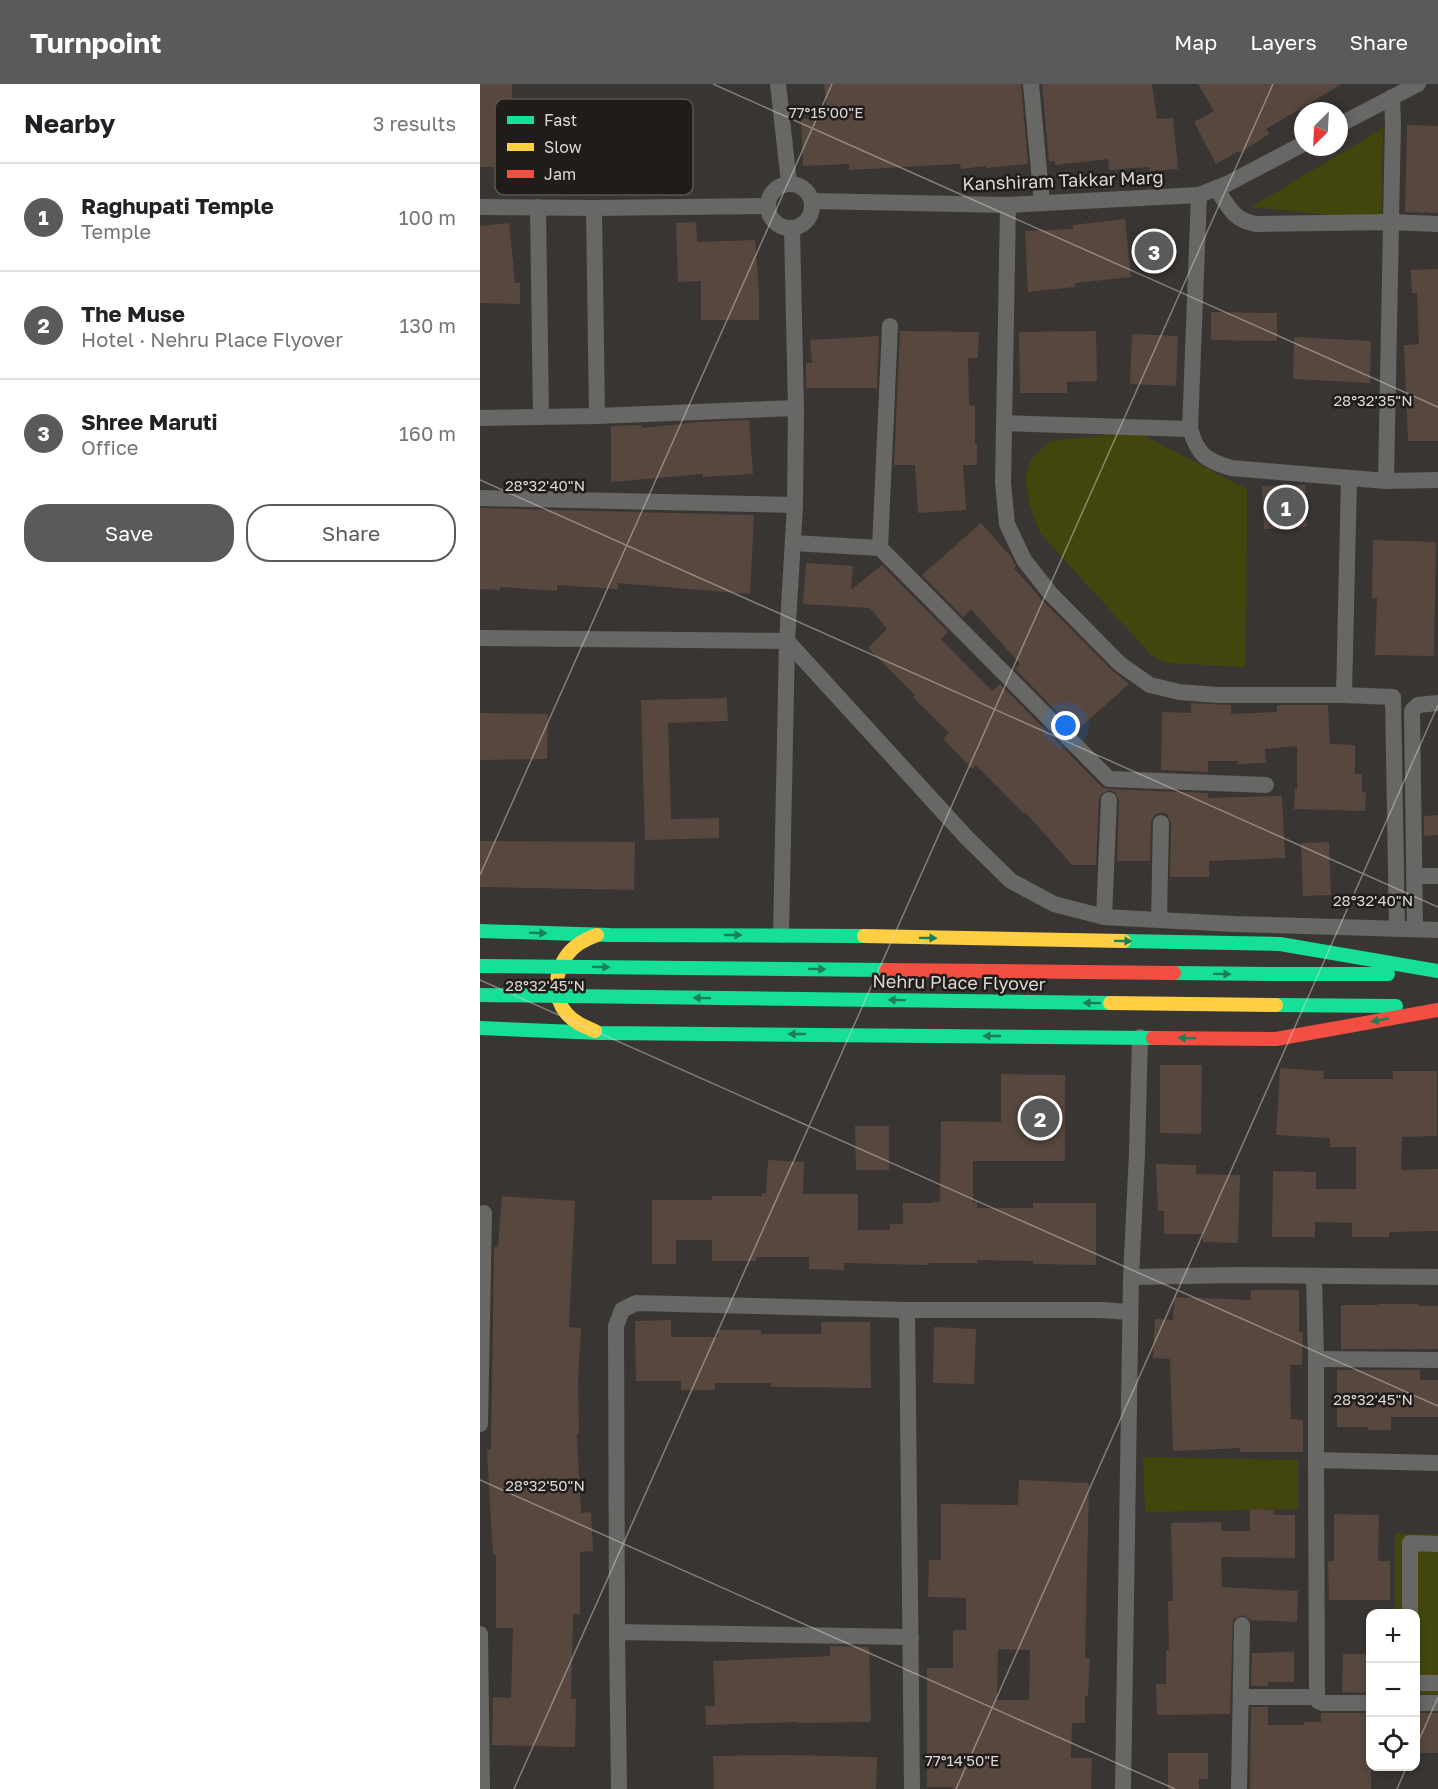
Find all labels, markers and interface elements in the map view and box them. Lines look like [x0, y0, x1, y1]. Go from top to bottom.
text: Turnpoint [30, 26, 161, 59]
text: Map [1174, 29, 1217, 55]
text: Layers [1250, 29, 1317, 55]
text: Share [1350, 29, 1408, 55]
legend [495, 99, 693, 195]
north arrow [1294, 102, 1348, 156]
text: 77°15'00"E [789, 103, 863, 121]
text: Nearby [24, 108, 115, 139]
text: Fast [544, 110, 577, 130]
text: 3 results [373, 111, 456, 135]
text: Slow [544, 137, 582, 157]
text: Jam [544, 164, 576, 184]
street label: Kanshiram Takkar Marg [962, 165, 1164, 195]
text: Raghupati Temple [81, 192, 274, 219]
text: 1 [38, 205, 49, 229]
text: 100 m [399, 205, 456, 229]
text: Temple [81, 219, 151, 243]
pin: 3 [1134, 228, 1174, 274]
text: The Muse [81, 300, 185, 327]
text: 2 [37, 313, 50, 337]
text: 130 m [400, 313, 456, 337]
text: Hotel · Nehru Place Flyover [81, 327, 343, 351]
text: 28°32'35"N [1333, 391, 1413, 409]
text: Shree Maruti [81, 408, 218, 435]
text: 3 [37, 421, 50, 445]
text: 160 m [399, 421, 456, 445]
text: Office [81, 435, 138, 459]
text: 28°32'40"N [505, 476, 585, 494]
pin: 1 [1266, 484, 1306, 530]
button: Save [24, 504, 234, 562]
button: Share [246, 504, 456, 562]
your location [1051, 711, 1080, 740]
text: 28°32'40"N [1333, 891, 1413, 909]
one-way arrow [529, 928, 548, 938]
one-way arrow [724, 930, 743, 940]
one-way arrow [919, 933, 938, 942]
one-way arrow [1114, 936, 1133, 946]
one-way arrow [592, 962, 611, 972]
one-way arrow [808, 964, 827, 974]
street label: Nehru Place Flyover [872, 969, 1046, 995]
one-way arrow [1213, 969, 1232, 979]
text: 28°32'45"N [505, 976, 585, 994]
one-way arrow [692, 993, 711, 1003]
one-way arrow [887, 996, 906, 1005]
one-way arrow [1082, 998, 1101, 1008]
one-way arrow [1371, 1016, 1390, 1025]
one-way arrow [788, 1029, 807, 1039]
one-way arrow [983, 1031, 1002, 1041]
one-way arrow [1178, 1033, 1197, 1043]
pin: 2 [1020, 1096, 1060, 1140]
text: 28°32'45"N [1333, 1390, 1413, 1408]
text: 28°32'50"N [505, 1476, 585, 1494]
map controls [1366, 1609, 1420, 1771]
button: + [1366, 1609, 1420, 1663]
button: − [1366, 1663, 1420, 1717]
button: locate [1366, 1717, 1420, 1771]
text: 77°14'50"E [925, 1751, 999, 1769]

